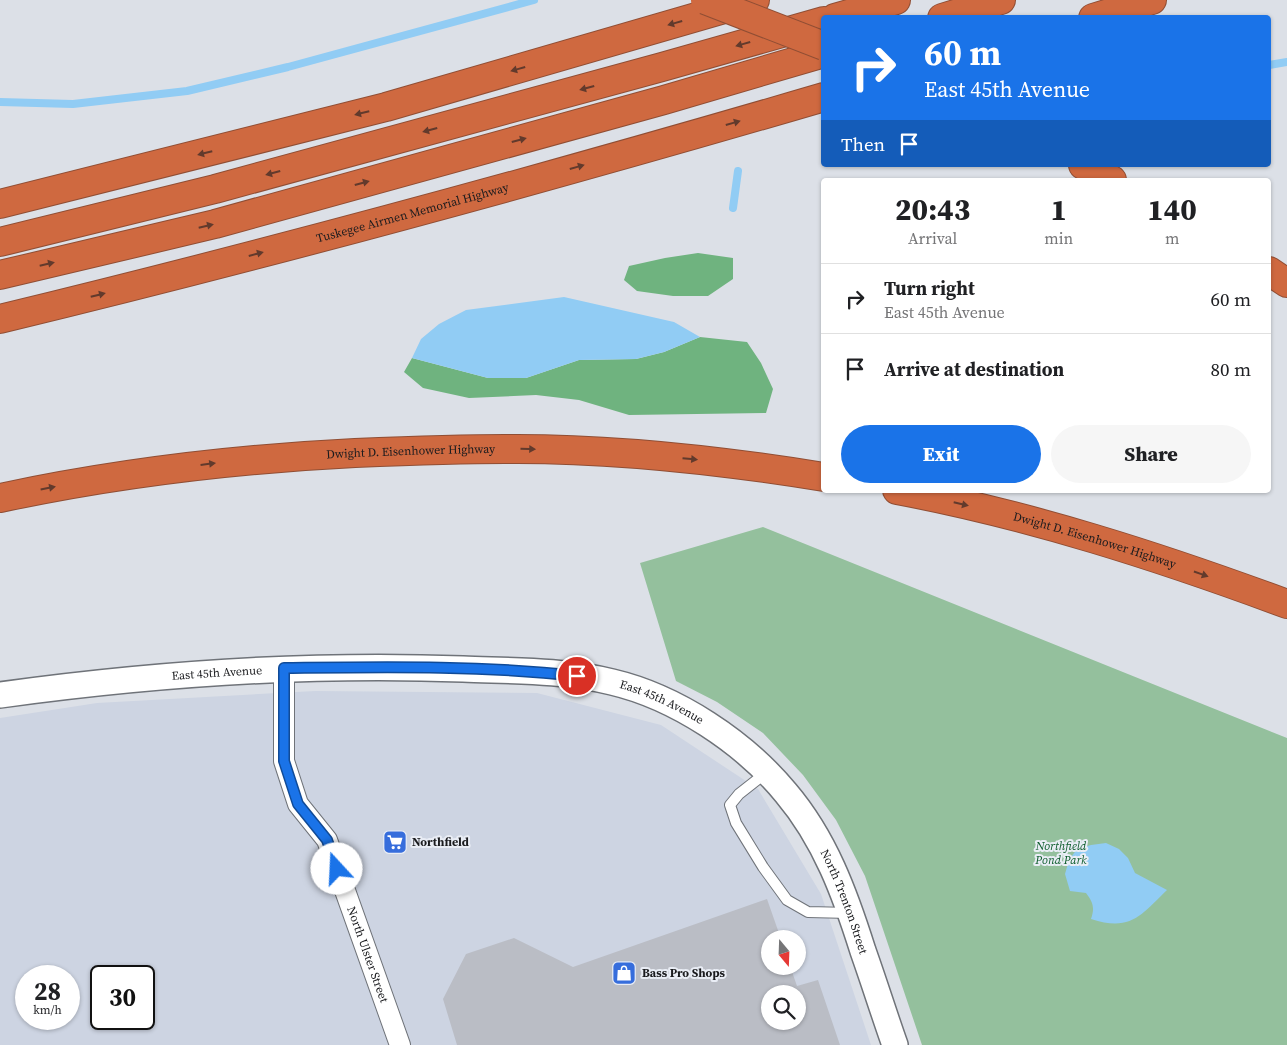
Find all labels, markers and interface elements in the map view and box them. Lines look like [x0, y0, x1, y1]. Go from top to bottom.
one-way arrow [667, 20, 682, 28]
text: 60 m [924, 29, 1001, 77]
icon: right [841, 35, 906, 100]
one-way arrow [736, 40, 751, 48]
one-way arrow [511, 65, 526, 73]
text: East 45th Avenue [924, 74, 1090, 104]
one-way arrow [579, 84, 594, 92]
one-way arrow [355, 109, 370, 117]
one-way arrow [725, 118, 740, 126]
one-way arrow [422, 127, 437, 135]
icon: arrive [895, 130, 923, 158]
text: Then [841, 131, 885, 157]
one-way arrow [512, 136, 527, 144]
one-way arrow [197, 149, 212, 157]
one-way arrow [569, 163, 584, 171]
one-way arrow [266, 169, 281, 177]
street label: Tuskegee Airmen Memorial Highway [315, 179, 511, 246]
one-way arrow [355, 179, 370, 187]
text: 20:43 [895, 189, 970, 230]
text: 1 [1050, 189, 1067, 230]
text: 140 [1147, 189, 1197, 230]
one-way arrow [198, 222, 213, 230]
text: Arrival [908, 227, 957, 249]
text: min [1044, 227, 1073, 249]
text: m [1165, 227, 1179, 249]
one-way arrow [248, 250, 263, 258]
one-way arrow [40, 260, 55, 268]
text: Turn right [884, 275, 975, 301]
icon: right [841, 285, 869, 313]
text: 60 m [1210, 286, 1251, 312]
one-way arrow [91, 291, 106, 299]
text: East 45th Avenue [884, 301, 1005, 323]
icon: arrive [841, 355, 869, 383]
text: Arrive at destination [884, 356, 1064, 382]
text: 80 m [1210, 356, 1251, 382]
button: Exit [841, 425, 1041, 483]
button: Share [1051, 425, 1251, 483]
street label: Dwight D. Eisenhower Highway [326, 441, 496, 463]
one-way arrow [520, 445, 536, 453]
one-way arrow [682, 456, 698, 464]
one-way arrow [201, 460, 217, 468]
one-way arrow [40, 484, 56, 492]
one-way arrow [954, 500, 969, 508]
street label: Dwight D. Eisenhower Highway [1012, 508, 1179, 572]
one-way arrow [1194, 570, 1209, 578]
pin [556, 655, 598, 697]
street label: East 45th Avenue [171, 662, 262, 684]
icon: arrive [563, 662, 591, 690]
street label: East 45th Avenue [618, 676, 707, 728]
supermarket icon: Northfield [382, 829, 408, 855]
place label: Northfield [412, 834, 469, 850]
park label: Northfield Pond Park [1034, 838, 1087, 868]
position arrow [310, 842, 362, 894]
street label: North Trenton Street [817, 847, 871, 956]
street label: North Ulster Street [343, 904, 392, 1005]
north arrow [761, 930, 806, 975]
map controls [761, 930, 806, 1030]
shop icon: Bass Pro Shops [611, 960, 637, 986]
speed limit sign: 30 [90, 965, 155, 1030]
place label: Bass Pro Shops [642, 965, 726, 981]
text: 28 [34, 974, 61, 1008]
button: search [761, 985, 806, 1030]
text: km/h [33, 1002, 62, 1018]

